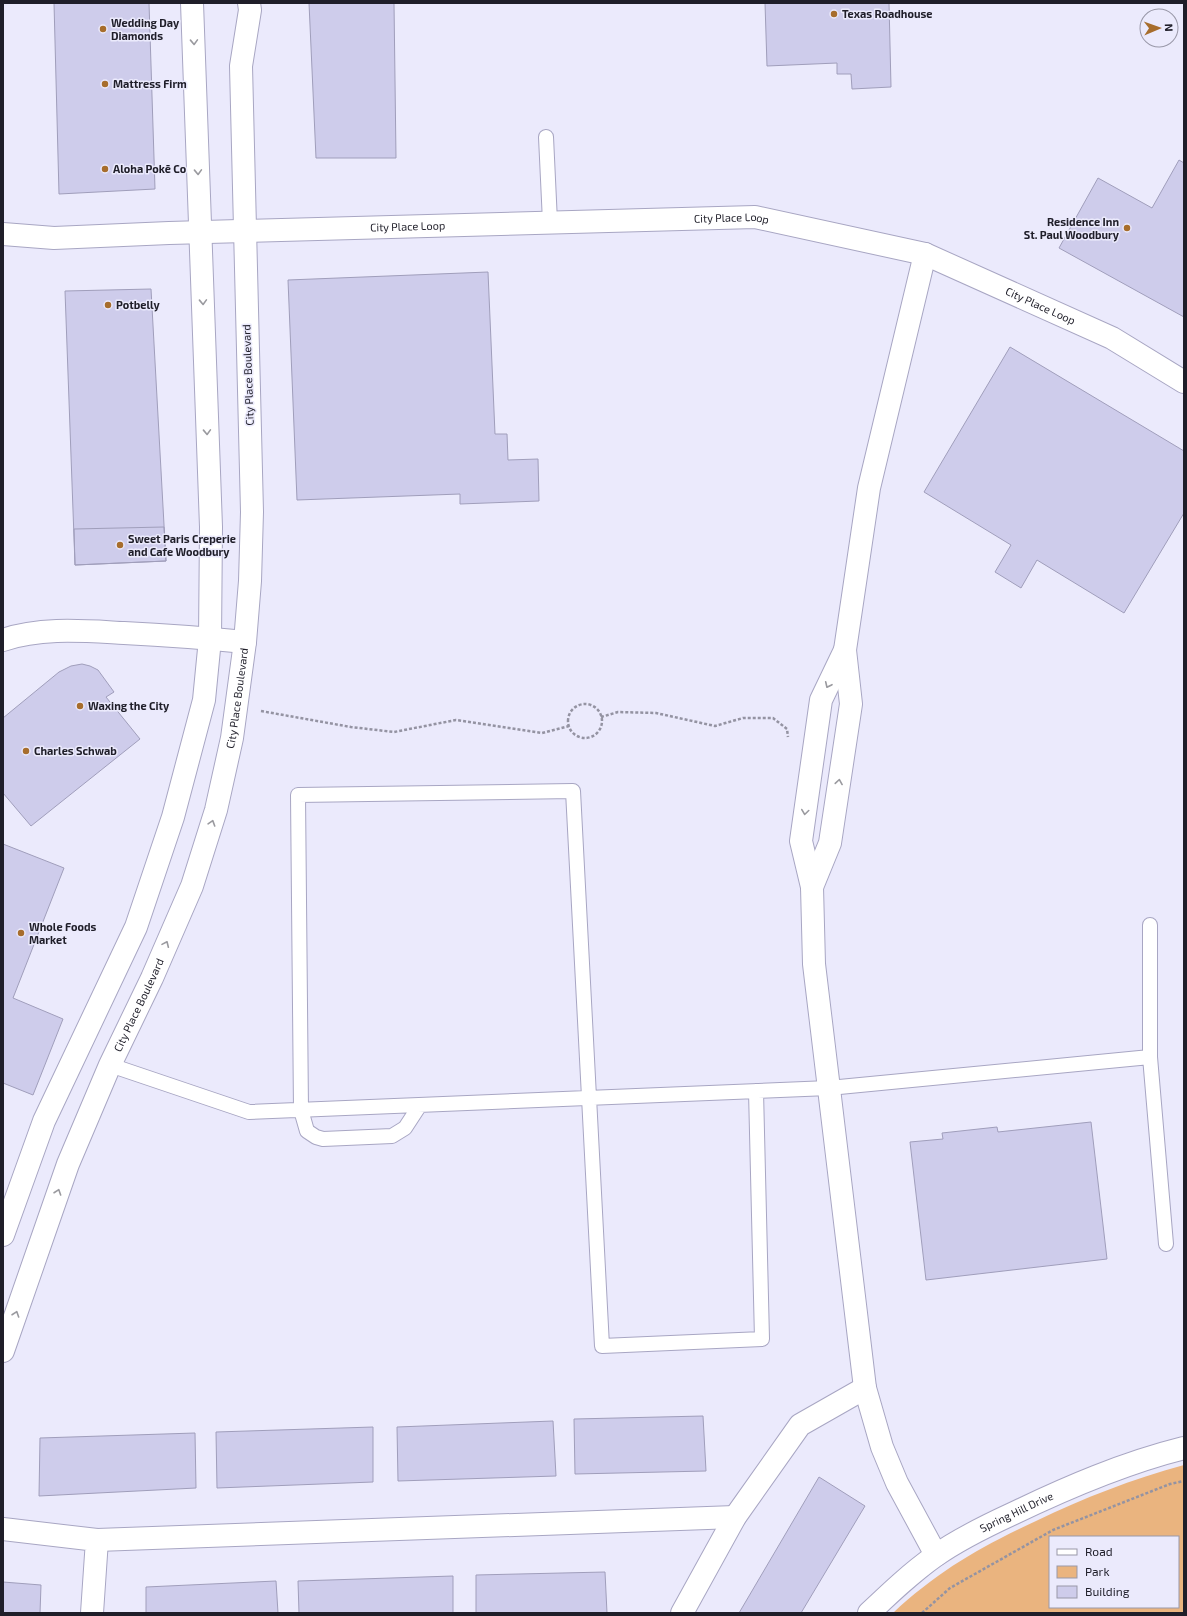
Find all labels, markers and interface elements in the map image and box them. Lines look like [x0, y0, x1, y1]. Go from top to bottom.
place label: Texas Roadhouse [842, 7, 932, 20]
north arrow [1139, 8, 1179, 48]
marker: Texas Roadhouse [829, 9, 839, 19]
place label: Wedding Day Diamonds [111, 16, 180, 42]
text: N [1163, 23, 1176, 32]
marker: Wedding Day Diamonds [98, 24, 108, 34]
one-way arrow [189, 39, 198, 45]
place label: Mattress Firm [113, 77, 187, 90]
marker: Mattress Firm [100, 79, 110, 89]
place label: Aloha Pokē Co [113, 162, 187, 175]
marker: Aloha Pokē Co [100, 164, 110, 174]
one-way arrow [194, 169, 202, 175]
street label: City Place Loop [694, 210, 770, 226]
place label: Residence Inn St. Paul Woodbury [1024, 215, 1120, 242]
street label: City Place Loop [370, 218, 445, 234]
marker: Residence Inn St. Paul Woodbury [1122, 223, 1132, 233]
street label: City Place Loop [1004, 284, 1078, 327]
place label: Potbelly [116, 298, 160, 312]
one-way arrow [199, 299, 207, 305]
marker: Potbelly [103, 300, 113, 310]
street label: City Place Boulevard [239, 324, 256, 426]
one-way arrow [203, 429, 212, 435]
place label: Sweet Paris Creperie and Cafe Woodbury [128, 532, 236, 559]
marker: Sweet Paris Creperie and Cafe Woodbury [115, 540, 125, 550]
street label: City Place Boulevard [223, 647, 250, 750]
one-way arrow [825, 681, 833, 688]
place label: Waxing the City [88, 699, 170, 713]
marker: Waxing the City [75, 701, 85, 711]
place label: Charles Schwab [34, 744, 117, 757]
marker: Charles Schwab [21, 746, 31, 756]
one-way arrow [834, 779, 843, 786]
one-way arrow [801, 809, 810, 815]
one-way arrow [207, 819, 216, 826]
place label: Whole Foods Market [29, 920, 97, 946]
marker: Whole Foods Market [16, 928, 26, 938]
one-way arrow [162, 941, 170, 948]
street label: City Place Boulevard [110, 956, 166, 1054]
one-way arrow [54, 1188, 62, 1195]
one-way arrow [11, 1311, 20, 1318]
street label: Spring Hill Drive [977, 1489, 1055, 1534]
legend [1049, 1536, 1179, 1608]
text: Road [1085, 1544, 1113, 1558]
text: Park [1085, 1564, 1110, 1578]
text: Building [1085, 1584, 1130, 1598]

